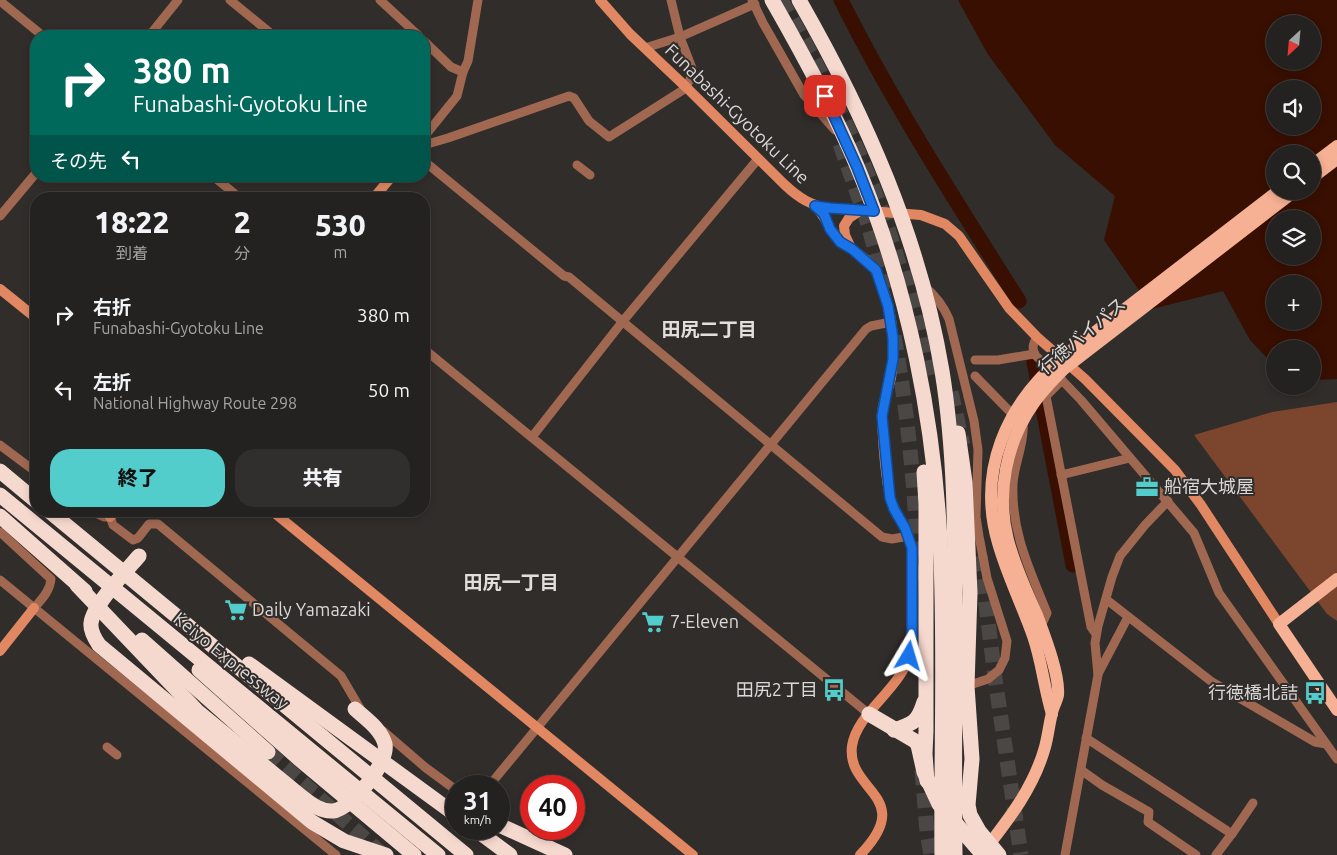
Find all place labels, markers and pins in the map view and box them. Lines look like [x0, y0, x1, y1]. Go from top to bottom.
pin [804, 75, 846, 117]
office icon: 船宿大城屋 [1134, 474, 1160, 500]
place label: 船宿大城屋 [1164, 476, 1254, 496]
supermarket icon: Daily Yamazaki [223, 597, 249, 623]
place label: Daily Yamazaki [252, 599, 371, 619]
supermarket icon: 7-Eleven [640, 609, 666, 635]
place label: 7-Eleven [670, 611, 739, 631]
bus stop icon: 田尻2丁目 [821, 677, 847, 703]
place label: 田尻2丁目 [736, 679, 818, 699]
bus stop icon: 行徳橋北詰 [1302, 680, 1328, 706]
place label: 行徳橋北詰 [1208, 682, 1298, 702]

